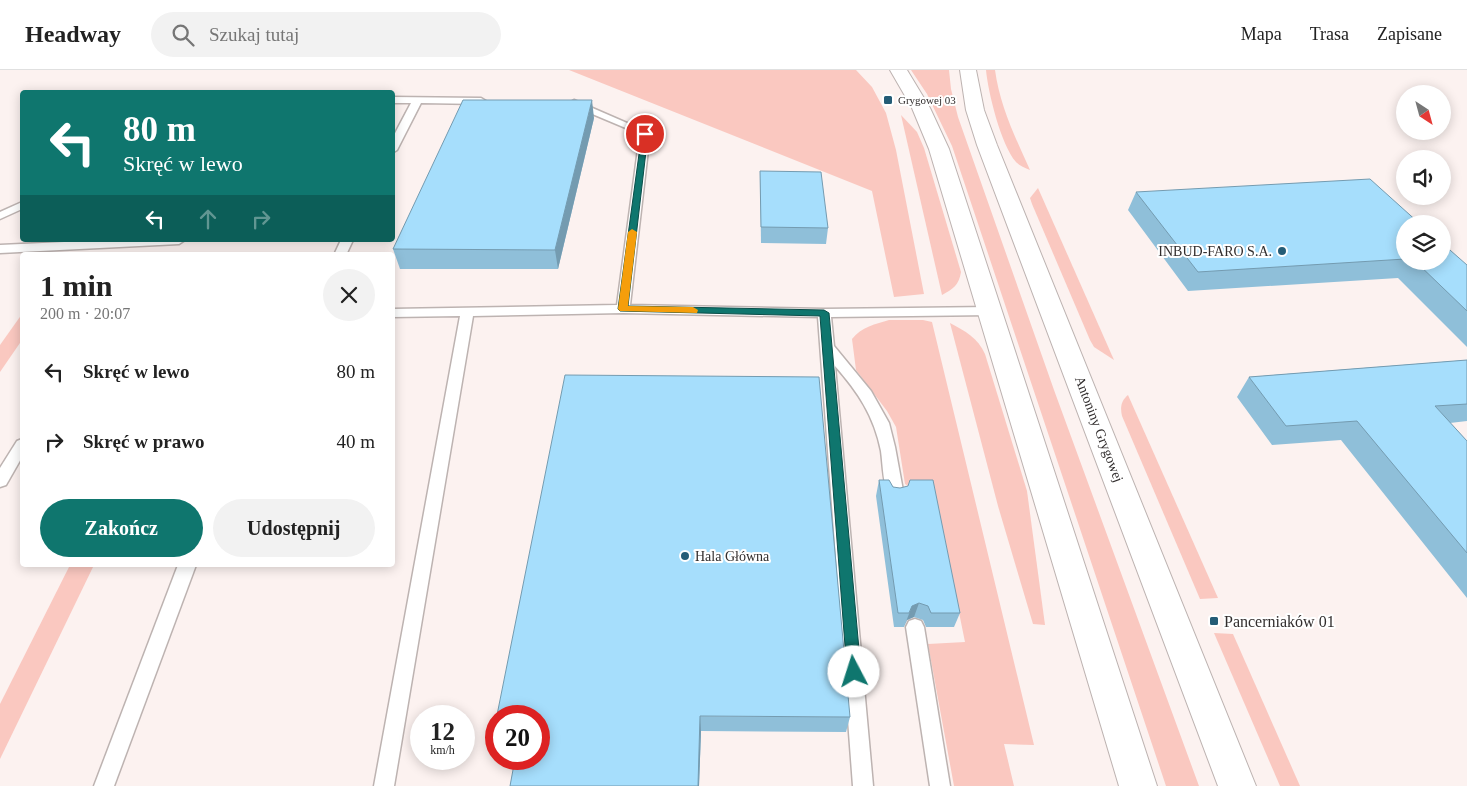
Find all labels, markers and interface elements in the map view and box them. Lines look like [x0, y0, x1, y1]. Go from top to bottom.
search box [151, 12, 501, 57]
text: Headway [25, 21, 121, 47]
icon: search [169, 21, 197, 49]
text: Szukaj tutaj [209, 24, 299, 45]
text: Mapa [1241, 24, 1282, 44]
text: Trasa [1310, 24, 1349, 44]
text: Zapisane [1377, 24, 1442, 44]
north arrow [1396, 85, 1451, 140]
map controls [1396, 85, 1451, 270]
marker: Grygowej 03 [882, 94, 894, 106]
place label: Grygowej 03 [898, 94, 956, 106]
icon: left [40, 110, 105, 175]
text: 80 m [123, 110, 196, 149]
pin [624, 113, 666, 155]
icon: arrive [631, 120, 659, 148]
button: sound [1396, 150, 1451, 205]
text: Skręć w lewo [123, 151, 243, 176]
icon: left [141, 205, 169, 233]
icon: ahead [194, 205, 222, 233]
icon: right [247, 205, 275, 233]
button: layers [1396, 215, 1451, 270]
place label: INBUD-FARO S.A. [1158, 244, 1272, 259]
marker: INBUD-FARO S.A. [1276, 245, 1288, 257]
text: 1 min [40, 269, 113, 302]
button: close [323, 269, 375, 321]
text: 200 m · 20:07 [40, 305, 130, 322]
icon: left [40, 358, 68, 386]
text: Skręć w lewo [83, 361, 190, 382]
text: 80 m [336, 361, 375, 382]
street label: Antoniny Grygowej [1072, 374, 1126, 484]
icon: right [40, 428, 68, 456]
text: Skręć w prawo [83, 431, 204, 452]
text: 40 m [336, 431, 375, 452]
button: Zakończ [40, 499, 203, 557]
button: Udostępnij [213, 499, 375, 557]
place label: Hala Główna [695, 549, 770, 564]
marker: Hala Główna [679, 550, 691, 562]
place label: Pancerniaków 01 [1224, 613, 1335, 630]
marker: Pancerniaków 01 [1208, 615, 1220, 627]
position arrow [827, 645, 879, 697]
speed limit sign: 20 [485, 705, 550, 770]
text: 12 [430, 718, 455, 745]
text: km/h [430, 743, 455, 757]

